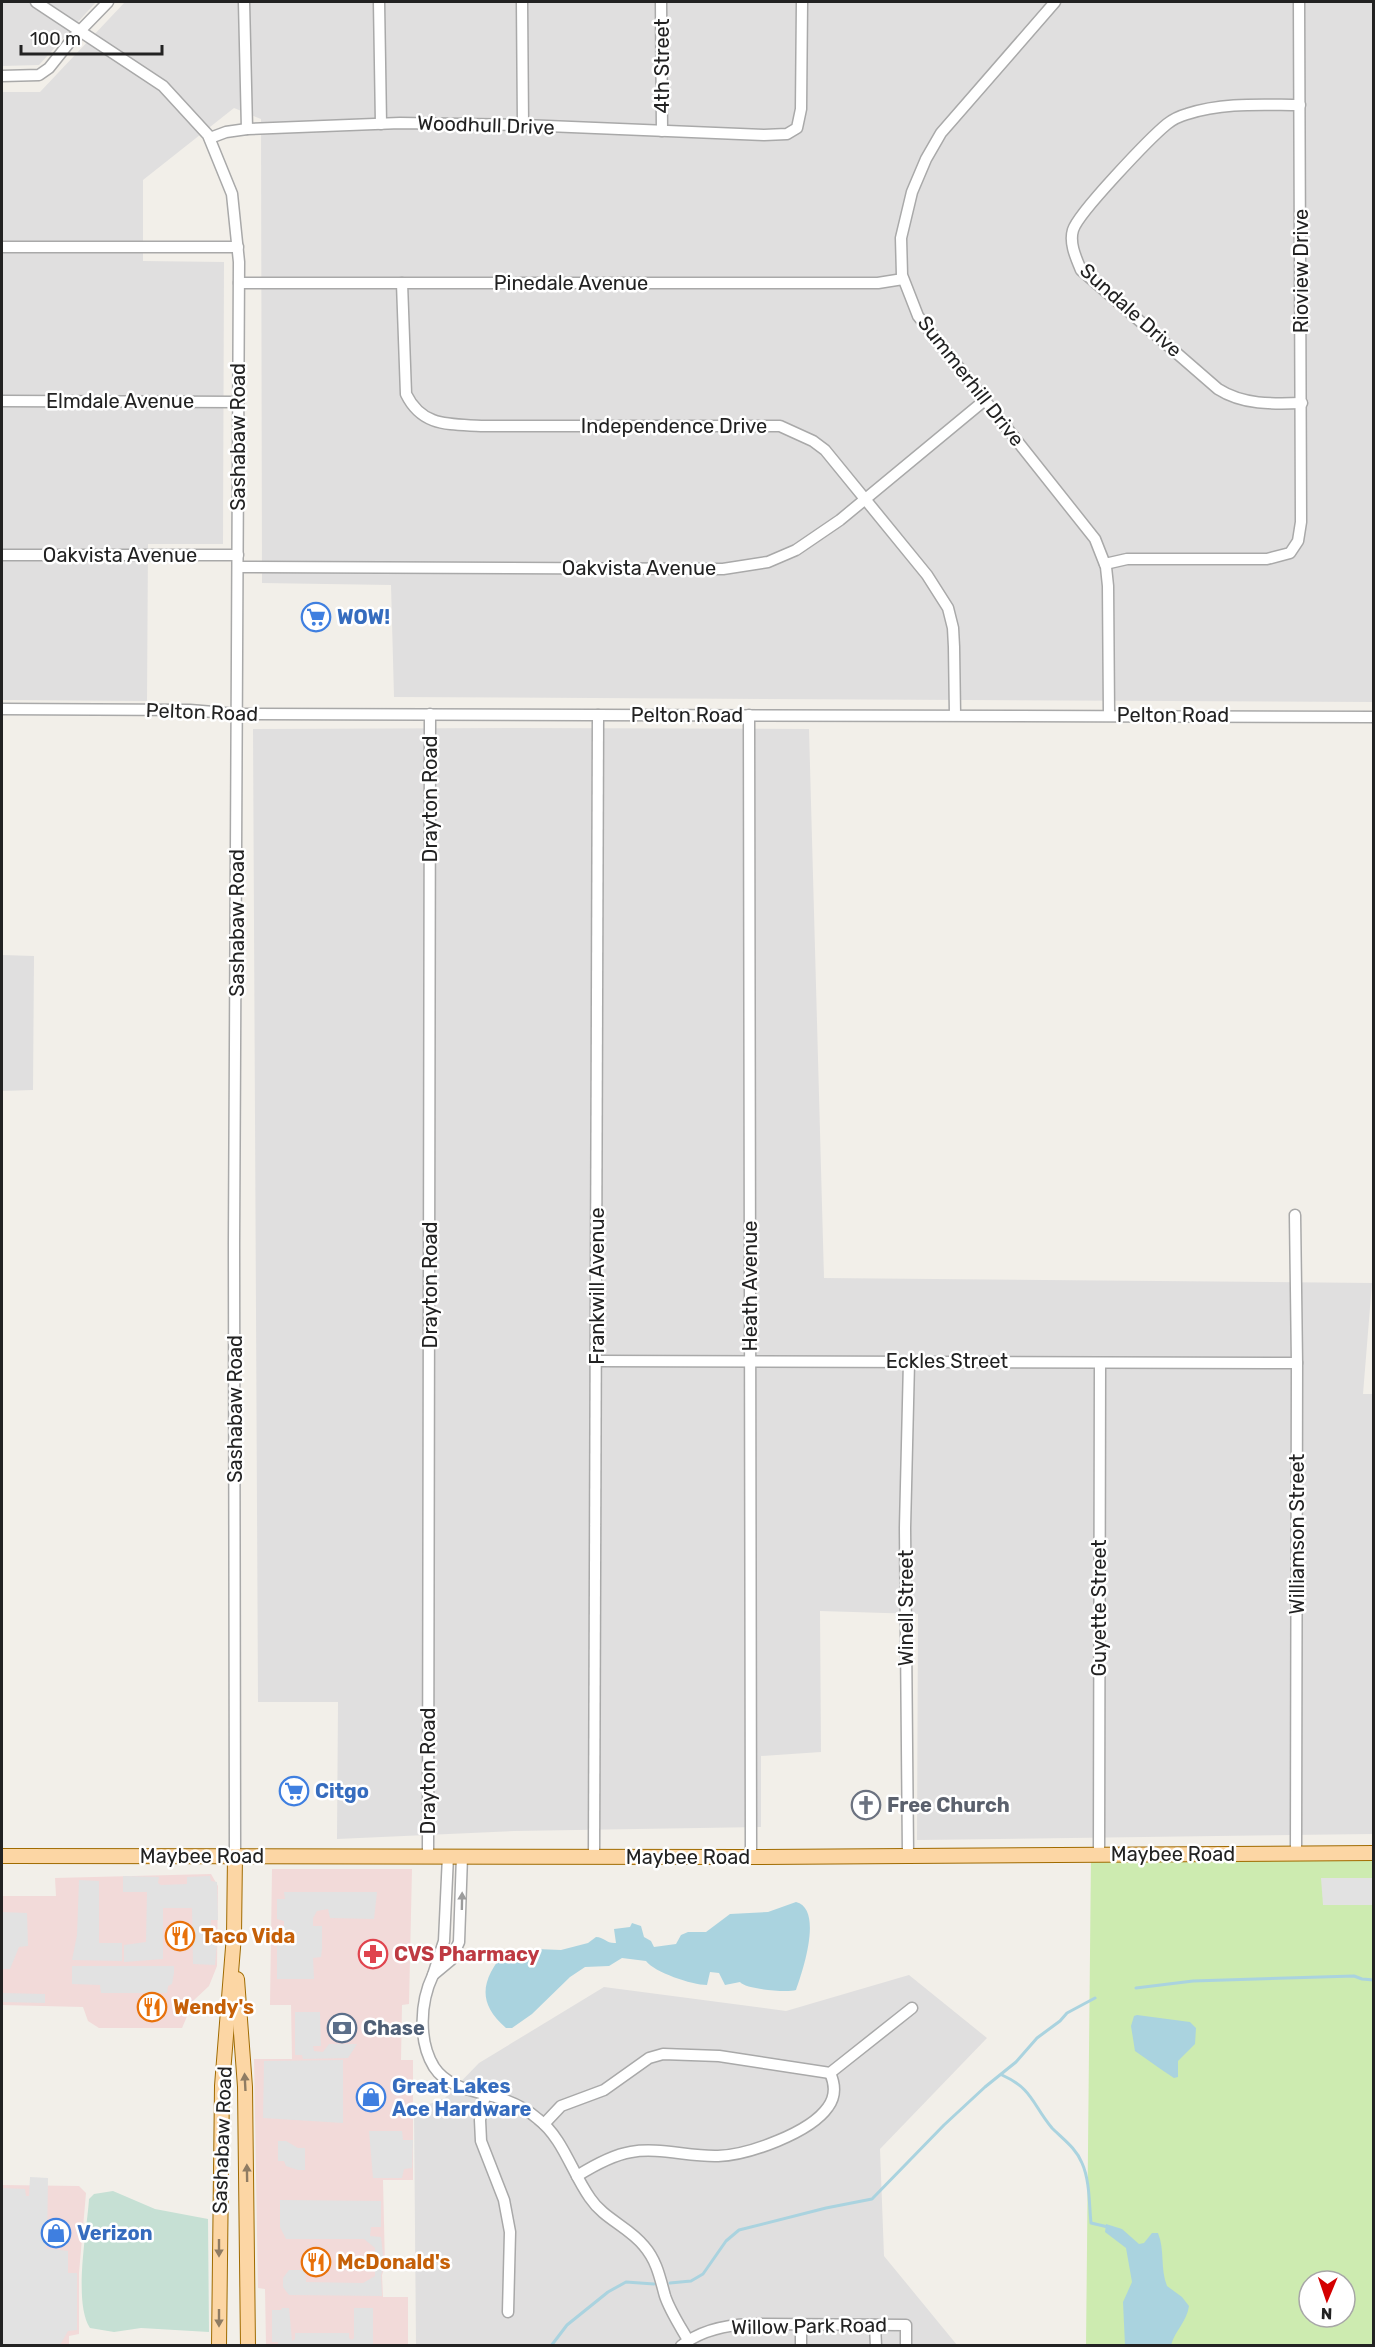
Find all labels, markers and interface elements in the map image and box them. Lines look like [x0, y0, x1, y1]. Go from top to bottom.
scale bar [21, 18, 162, 56]
street label: 4th Street [650, 18, 674, 114]
text: 100 m [30, 28, 81, 50]
street label: Woodhull Drive [417, 111, 555, 139]
street label: Rioview Drive [1289, 209, 1313, 333]
street label: Sundale Drive [1075, 258, 1187, 362]
street label: Pinedale Avenue [494, 271, 648, 295]
street label: Summerhill Drive [913, 311, 1029, 451]
street label: Sashabaw Road [226, 363, 250, 511]
street label: Elmdale Avenue [46, 389, 194, 413]
street label: Independence Drive [581, 414, 767, 438]
street label: Oakvista Avenue [43, 543, 197, 567]
street label: Oakvista Avenue [562, 556, 716, 580]
supermarket icon: WOW! [300, 601, 332, 633]
place label: WOW! [337, 605, 390, 629]
street label: Pelton Road [145, 698, 259, 726]
street label: Pelton Road [631, 703, 743, 727]
street label: Pelton Road [1117, 703, 1229, 727]
street label: Drayton Road [418, 736, 442, 862]
street label: Sashabaw Road [225, 849, 249, 997]
street label: Frankwill Avenue [585, 1207, 609, 1365]
street label: Heath Avenue [738, 1221, 762, 1351]
street label: Drayton Road [418, 1222, 442, 1348]
street label: Sashabaw Road [223, 1335, 247, 1483]
street label: Eckles Street [886, 1349, 1008, 1373]
street label: Williamson Street [1285, 1453, 1309, 1614]
street label: Guyette Street [1087, 1539, 1111, 1677]
street label: Winell Street [894, 1550, 918, 1666]
street label: Drayton Road [416, 1708, 440, 1834]
supermarket icon: Citgo [278, 1775, 310, 1807]
place label: Citgo [315, 1779, 369, 1803]
church icon: Free Church [850, 1789, 882, 1821]
place label: Free Church [887, 1793, 1010, 1817]
street label: Maybee Road [1111, 1842, 1235, 1866]
street label: Maybee Road [140, 1844, 264, 1868]
street label: Maybee Road [626, 1845, 750, 1869]
one-way arrow [457, 1892, 467, 1911]
restaurant icon: Taco Vida [164, 1920, 196, 1952]
place label: Taco Vida [201, 1924, 295, 1948]
pharmacy icon: CVS Pharmacy [357, 1938, 389, 1970]
place label: CVS Pharmacy [394, 1942, 540, 1966]
restaurant icon: Wendy's [136, 1991, 168, 2023]
place label: Wendy's [173, 1995, 254, 2019]
bank icon: Chase [326, 2012, 358, 2044]
place label: Chase [363, 2016, 425, 2040]
street label: Sashabaw Road [207, 2066, 237, 2214]
one-way arrow [240, 2072, 250, 2091]
place label: Great Lakes Ace Hardware [392, 2074, 532, 2121]
shop icon: Great Lakes Ace Hardware [355, 2081, 387, 2113]
one-way arrow [242, 2164, 252, 2183]
shop icon: Verizon [40, 2217, 72, 2249]
place label: Verizon [77, 2221, 153, 2245]
one-way arrow [214, 2239, 224, 2258]
restaurant icon: McDonald's [300, 2246, 332, 2278]
place label: McDonald's [337, 2250, 450, 2274]
north arrow [1297, 2269, 1357, 2329]
text: N [1320, 2304, 1333, 2323]
one-way arrow [214, 2309, 224, 2328]
street label: Willow Park Road [731, 2313, 887, 2339]

